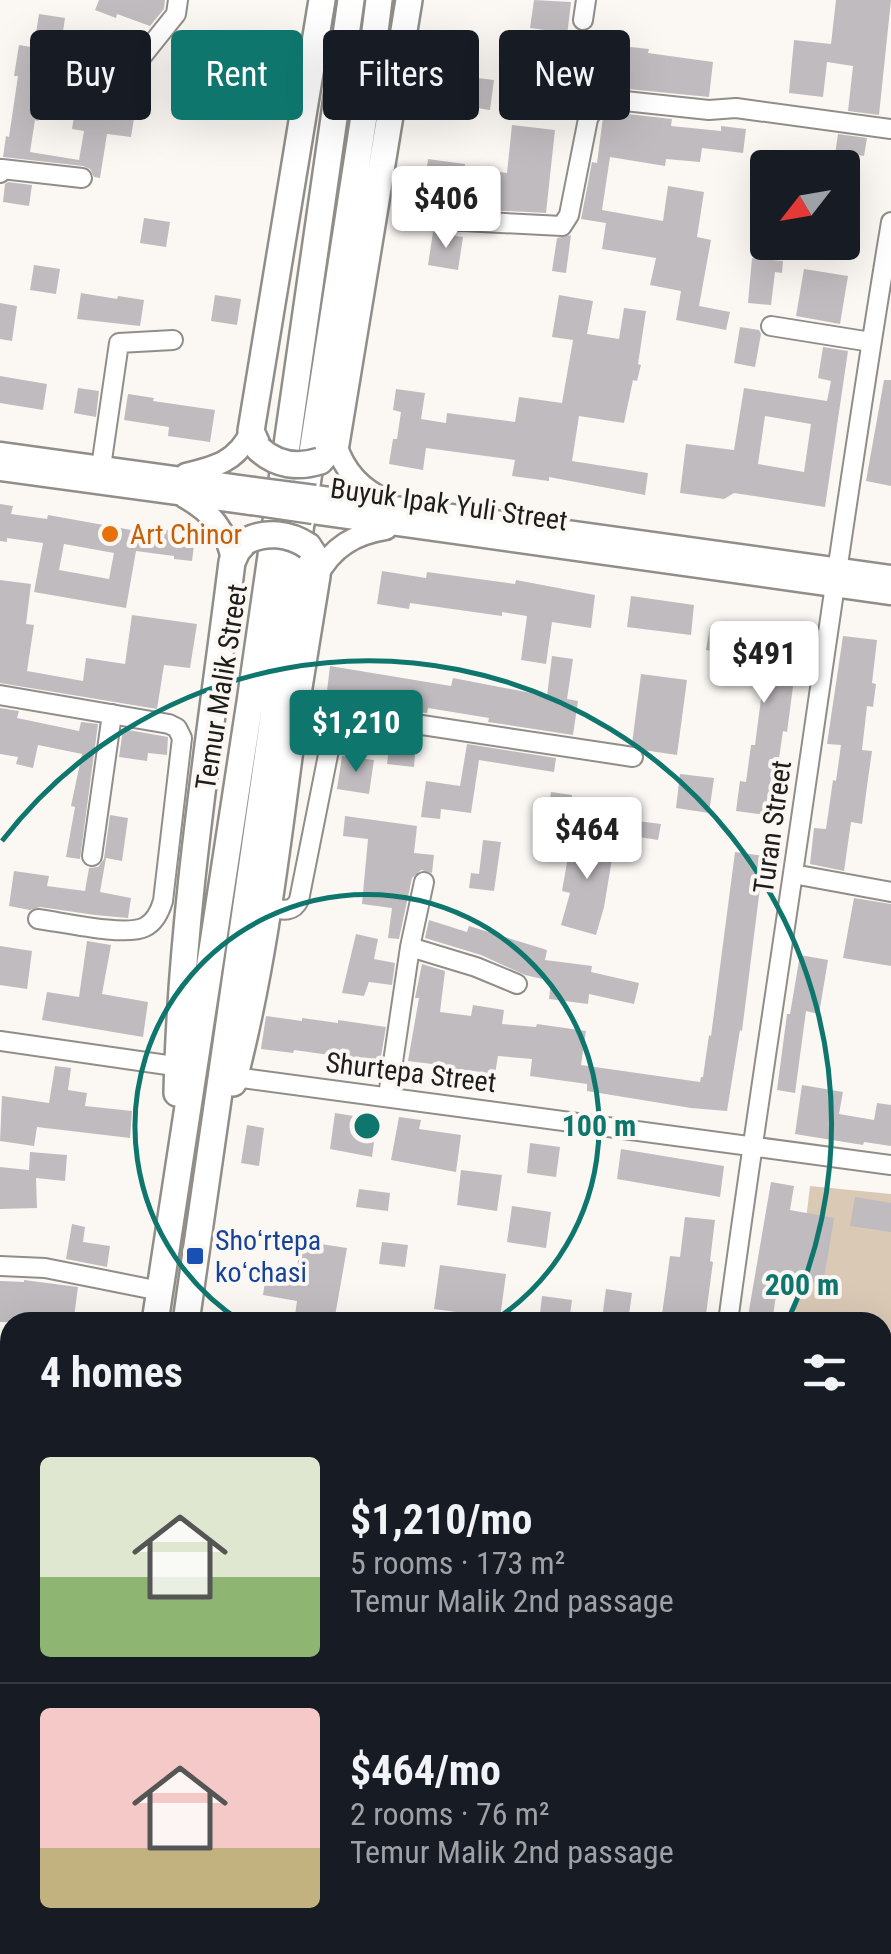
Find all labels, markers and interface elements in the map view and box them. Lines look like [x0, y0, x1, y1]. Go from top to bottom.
chip: Buy [30, 30, 151, 120]
chip: Rent [171, 30, 303, 120]
chip: Filters [323, 30, 479, 120]
chip: New [499, 30, 630, 120]
north arrow [750, 150, 860, 260]
map controls [750, 150, 860, 260]
pin: $406 [387, 166, 505, 251]
text: $406 [414, 179, 478, 217]
street label: Buyuk Ipak Yuli Street [328, 472, 570, 537]
place label: Art Chinor [130, 518, 242, 551]
marker: Art Chinor [99, 523, 121, 545]
street label: Temur Malik Street [189, 582, 254, 792]
pin: $491 [705, 621, 823, 706]
text: $491 [732, 634, 796, 672]
pin: $1,210 [275, 690, 437, 775]
text: $1,210 [312, 703, 400, 741]
street label: Turan Street [747, 759, 798, 896]
pin: $464 [528, 797, 646, 882]
text: $464 [555, 810, 619, 848]
street label: Shurtepa Street [324, 1046, 498, 1099]
centre of rings [349, 1108, 385, 1144]
text: 100 m [562, 1108, 636, 1143]
place label: Shoʻrtepa koʻchasi [215, 1224, 321, 1289]
marker: Shoʻrtepa koʻchasi [184, 1245, 206, 1267]
text: 200 m [765, 1267, 839, 1302]
icon: filters [797, 1345, 852, 1400]
text: 4 homes [40, 1348, 183, 1397]
text: $1,210/mo [350, 1495, 532, 1544]
icon: home [120, 1497, 240, 1617]
text: 5 rooms · 173 m² [350, 1544, 565, 1582]
text: Temur Malik 2nd passage [350, 1582, 674, 1620]
text: $464/mo [350, 1746, 501, 1795]
icon: home [120, 1748, 240, 1868]
text: 2 rooms · 76 m² [350, 1795, 549, 1833]
text: Temur Malik 2nd passage [350, 1833, 674, 1871]

